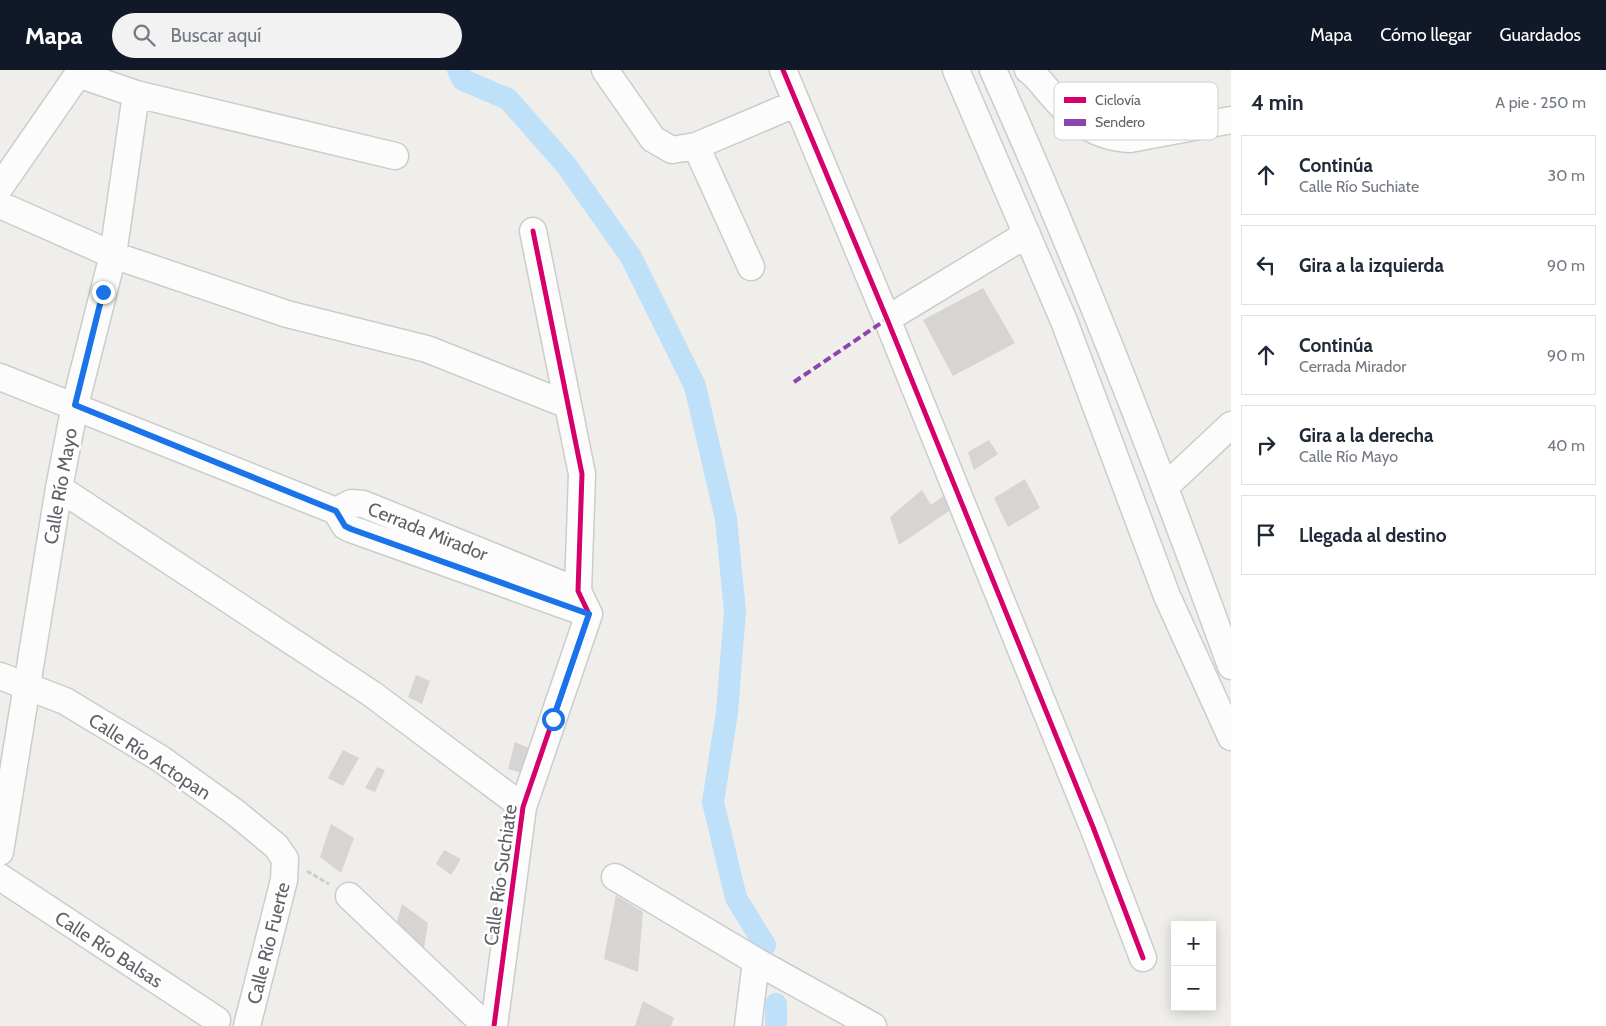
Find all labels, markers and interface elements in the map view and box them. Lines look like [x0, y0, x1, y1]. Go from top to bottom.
search box [112, 13, 462, 58]
text: Mapa [25, 21, 82, 50]
icon: search [130, 21, 158, 49]
text: Buscar aquí [170, 24, 261, 47]
text: Mapa [1310, 24, 1352, 46]
text: Cómo llegar [1380, 24, 1472, 46]
text: Guardados [1500, 24, 1581, 46]
legend [1054, 82, 1218, 140]
text: 4 min [1251, 90, 1304, 115]
text: Ciclovía [1095, 91, 1141, 109]
text: A pie · 250 m [1495, 93, 1586, 112]
text: Sendero [1095, 113, 1145, 131]
text: Continúa [1299, 154, 1373, 177]
icon: ahead [1252, 161, 1280, 189]
text: 30 m [1548, 166, 1585, 185]
text: Calle Río Suchiate [1299, 177, 1419, 196]
icon: left [1252, 251, 1280, 279]
text: Gira a la izquierda [1299, 254, 1444, 277]
text: 90 m [1547, 256, 1585, 275]
route end [92, 281, 115, 304]
text: Continúa [1299, 334, 1373, 357]
icon: ahead [1252, 341, 1280, 369]
text: 90 m [1547, 346, 1585, 365]
text: Cerrada Mirador [1299, 357, 1406, 376]
text: Gira a la derecha [1299, 424, 1434, 447]
street label: Calle Río Mayo [39, 426, 82, 546]
icon: right [1252, 431, 1280, 459]
text: 40 m [1547, 436, 1585, 455]
text: Calle Río Mayo [1299, 447, 1398, 466]
street label: Cerrada Mirador [364, 497, 491, 566]
icon: arrive [1252, 521, 1280, 549]
text: Llegada al destino [1299, 524, 1446, 547]
street label: Calle Río Actopan [84, 708, 215, 804]
route start [542, 708, 565, 731]
street label: Calle Río Suchiate [479, 803, 522, 947]
street label: Calle Río Fuerte [242, 880, 295, 1006]
street label: Calle Río Balsas [51, 906, 167, 993]
map controls [1171, 921, 1216, 1011]
button: + [1171, 921, 1216, 966]
button: − [1171, 966, 1216, 1011]

